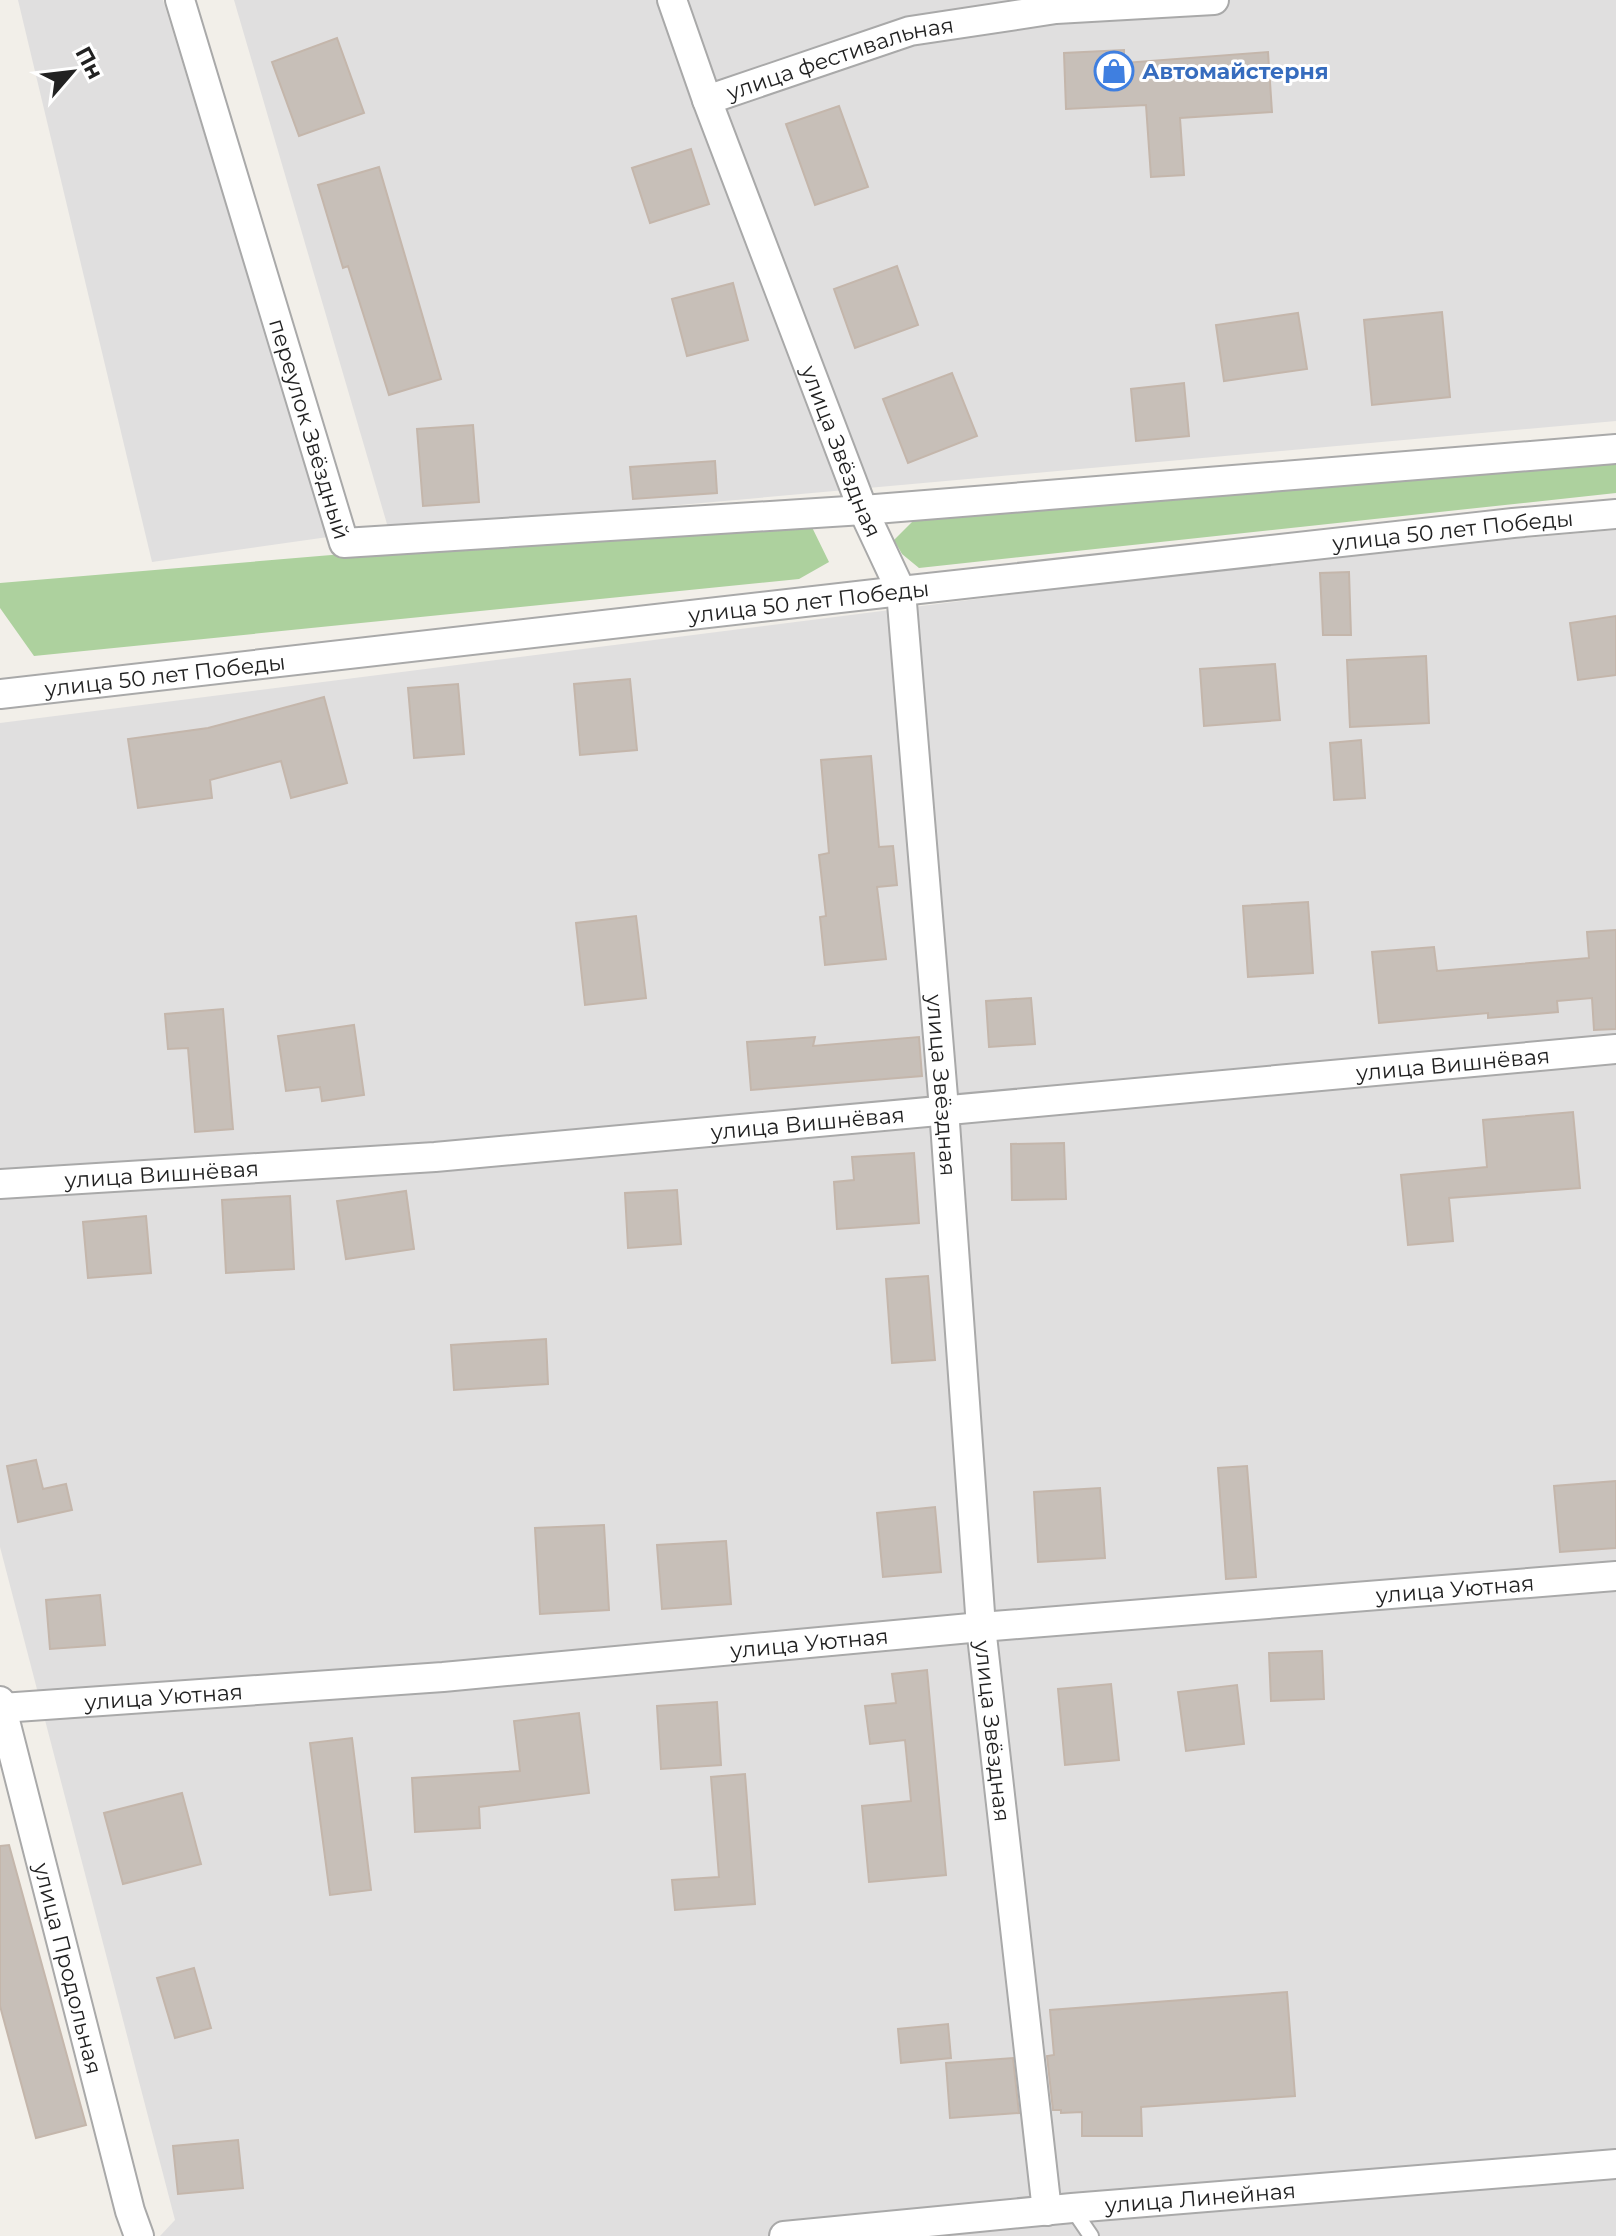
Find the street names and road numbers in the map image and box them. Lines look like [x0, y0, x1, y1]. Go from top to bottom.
street label: улица фестивальная [722, 11, 955, 106]
street label: переулок Звёздный [263, 315, 356, 542]
street label: улица Звёздная [795, 361, 887, 542]
street label: улица 50 лет Победы [1330, 504, 1574, 557]
street label: улица 50 лет Победы [686, 574, 930, 629]
street label: улица 50 лет Победы [42, 648, 287, 702]
street label: улица Звёздная [921, 992, 962, 1177]
street label: улица Вишнёвая [1354, 1042, 1551, 1086]
street label: улица Вишнёвая [709, 1101, 906, 1145]
street label: улица Вишнёвая [63, 1154, 260, 1194]
street label: улица Уютная [1374, 1569, 1535, 1609]
street label: улица Уютная [728, 1622, 890, 1664]
street label: улица Звёздная [969, 1638, 1016, 1823]
street label: улица Уютная [82, 1678, 244, 1716]
street label: улица Продольная [28, 1859, 108, 2077]
street label: улица Линейная [1103, 2176, 1297, 2219]

